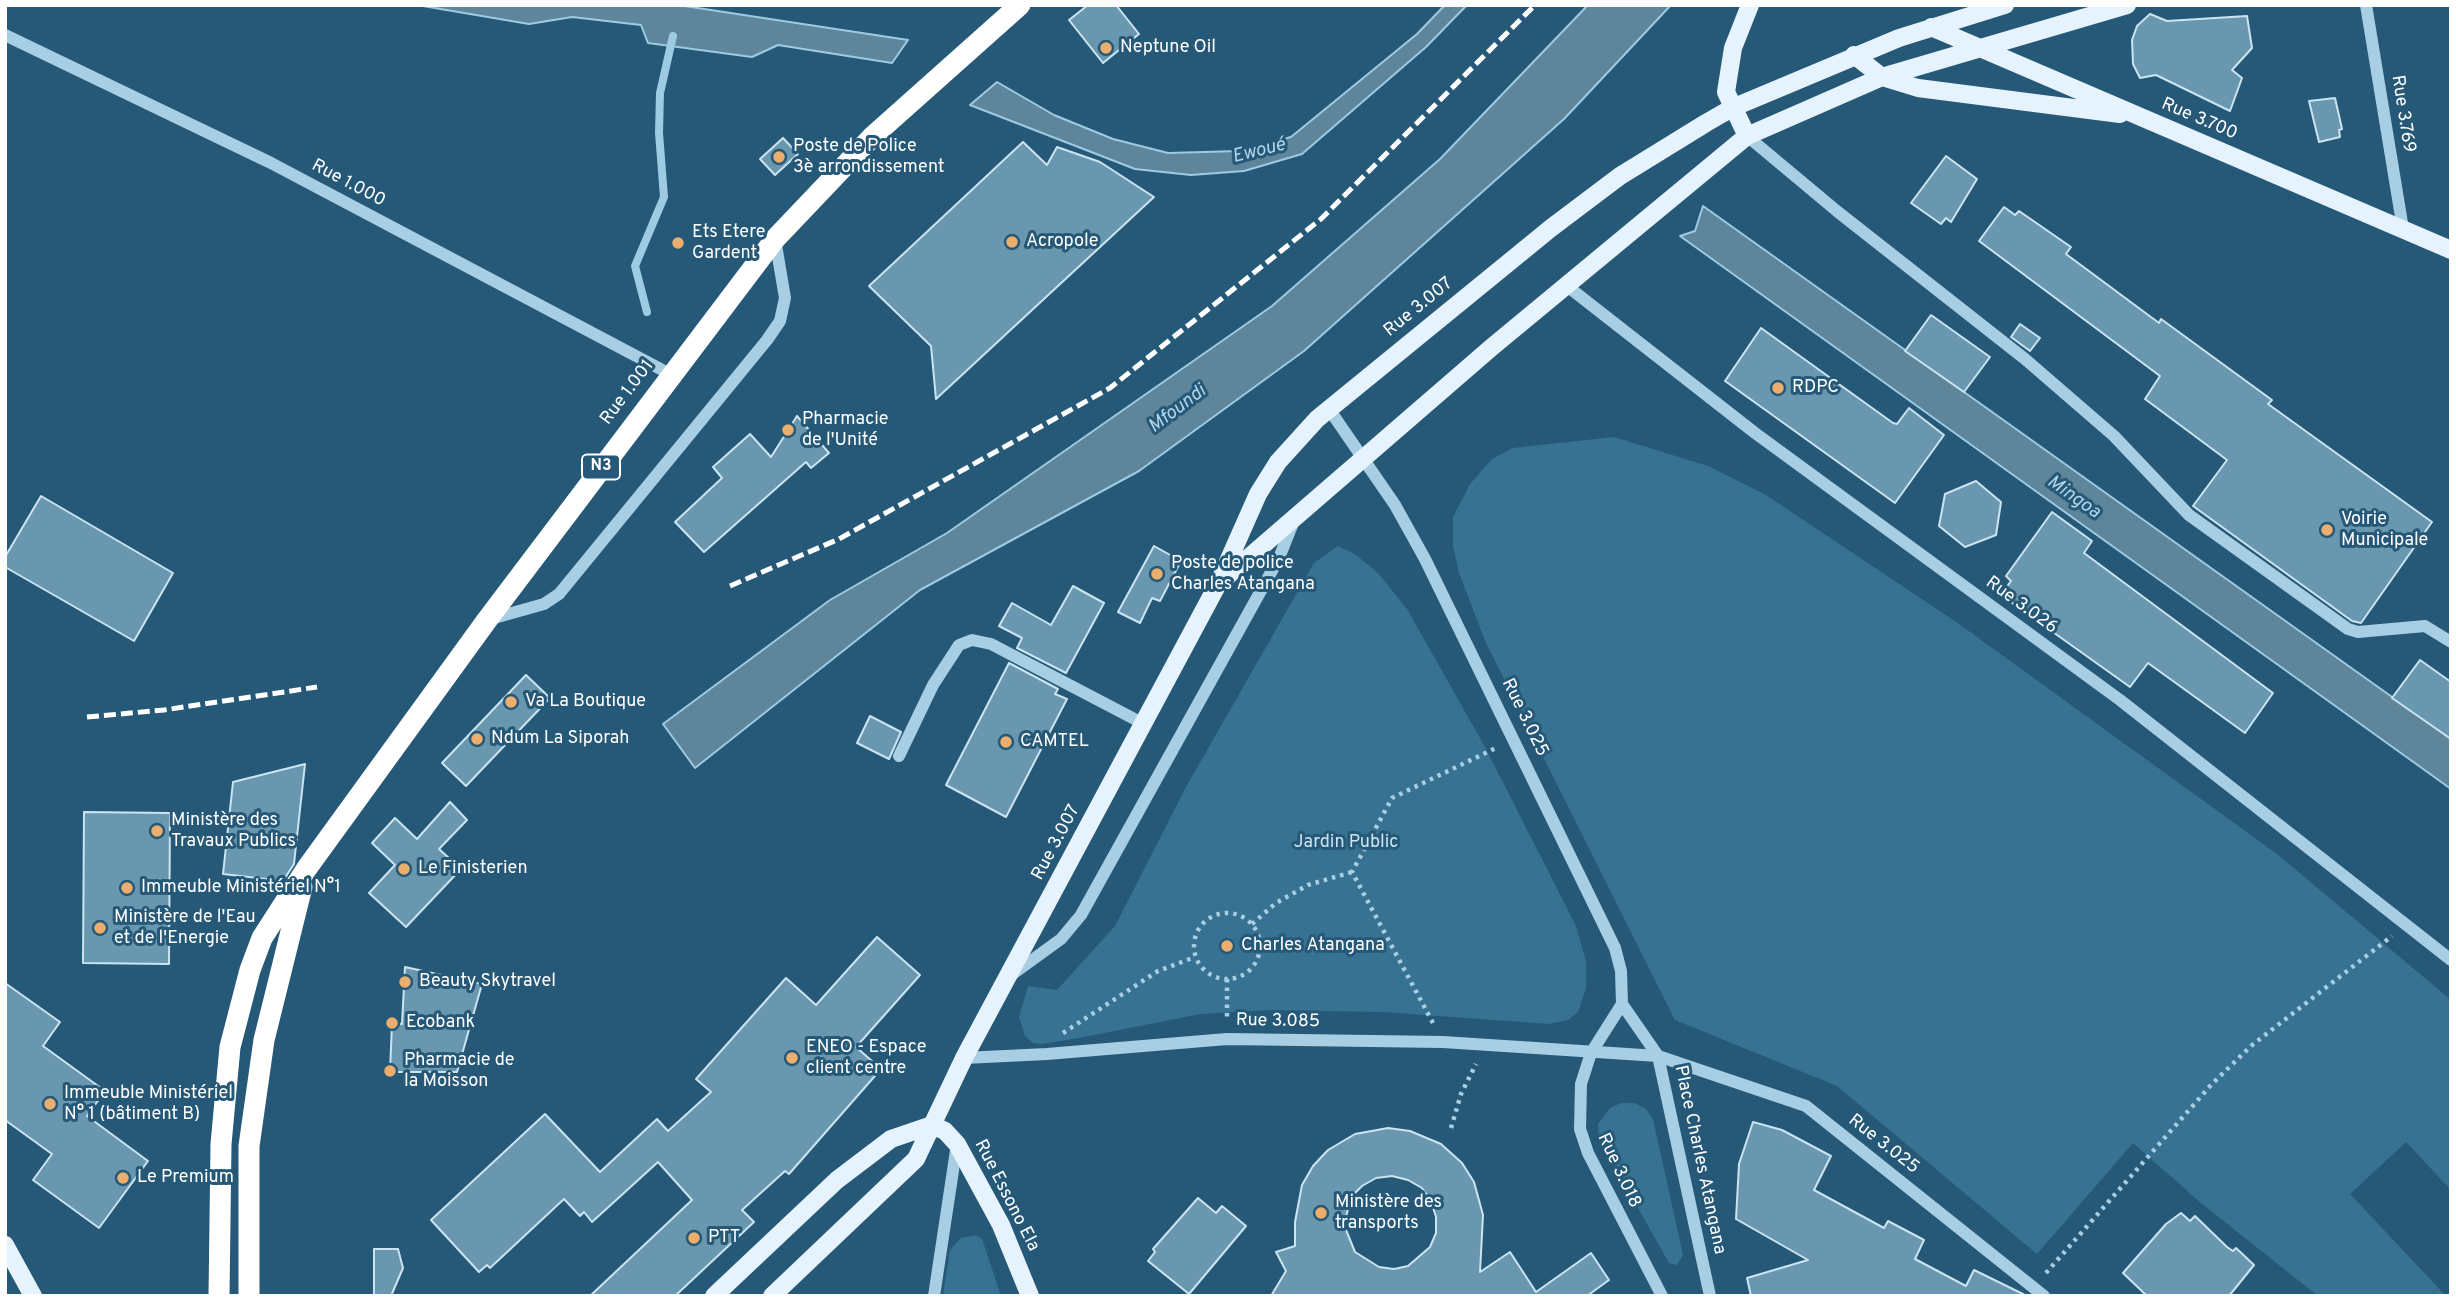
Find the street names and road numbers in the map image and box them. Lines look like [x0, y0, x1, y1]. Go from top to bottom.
street label: Rue 3.769 [2385, 74, 2419, 154]
street label: Rue 3.700 [2158, 94, 2240, 146]
street label: Rue 1.000 [307, 156, 389, 212]
street label: Rue 3.007 [1380, 274, 1458, 342]
street label: Rue 1.001 [597, 356, 659, 430]
road number: N3 [582, 454, 620, 480]
street label: Rue 3.026 [1981, 573, 2061, 639]
street label: Rue 3.025 [1496, 675, 1552, 761]
street label: Rue 3.007 [1028, 802, 1086, 884]
street label: Rue 3.085 [1236, 1010, 1320, 1034]
street label: Place Charles Atangana [1668, 1064, 1730, 1256]
street label: Rue 3.025 [1843, 1111, 1923, 1179]
street label: Rue 3.018 [1591, 1130, 1645, 1212]
street label: Rue Essono Ela [969, 1137, 1043, 1255]

